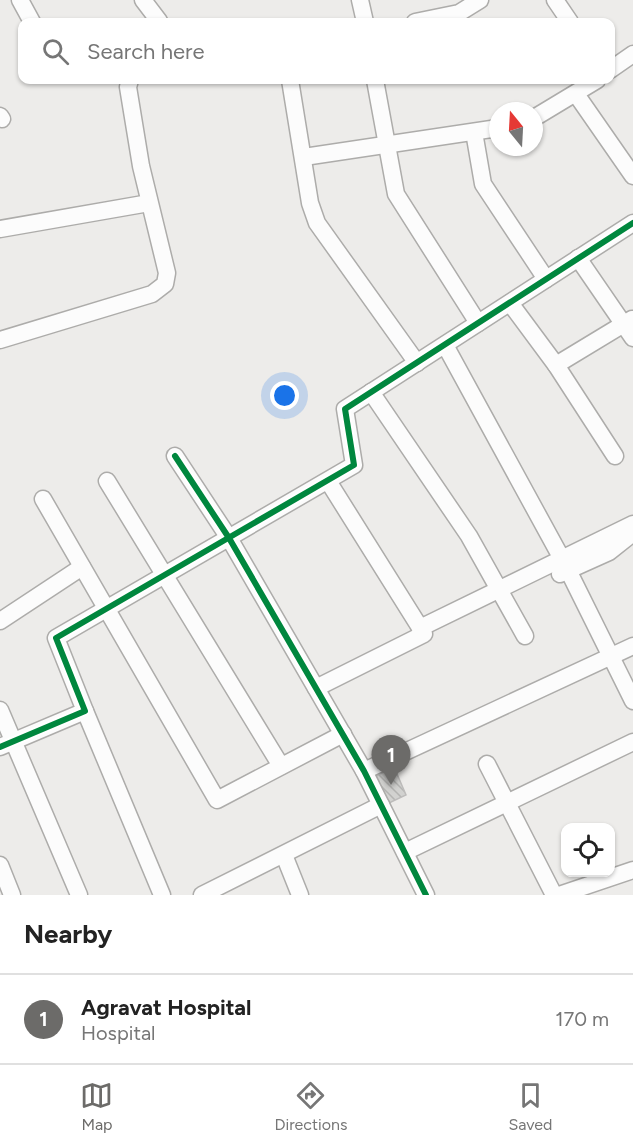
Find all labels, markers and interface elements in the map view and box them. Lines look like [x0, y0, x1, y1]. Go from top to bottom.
search box [18, 18, 615, 84]
icon: search [39, 35, 72, 68]
text: Search here [87, 38, 205, 65]
north arrow [489, 102, 543, 156]
your location [270, 381, 299, 410]
pin: 1 [372, 736, 410, 785]
map controls [561, 823, 615, 877]
button: locate [561, 823, 615, 877]
text: Nearby [24, 918, 112, 950]
text: Agravat Hospital [81, 994, 251, 1021]
text: 1 [39, 1007, 48, 1031]
text: 170 m [555, 1007, 609, 1031]
text: Hospital [81, 1021, 156, 1045]
tab: Map [80, 1079, 113, 1134]
tab: Directions [274, 1079, 347, 1134]
tab: Saved [508, 1079, 553, 1134]

